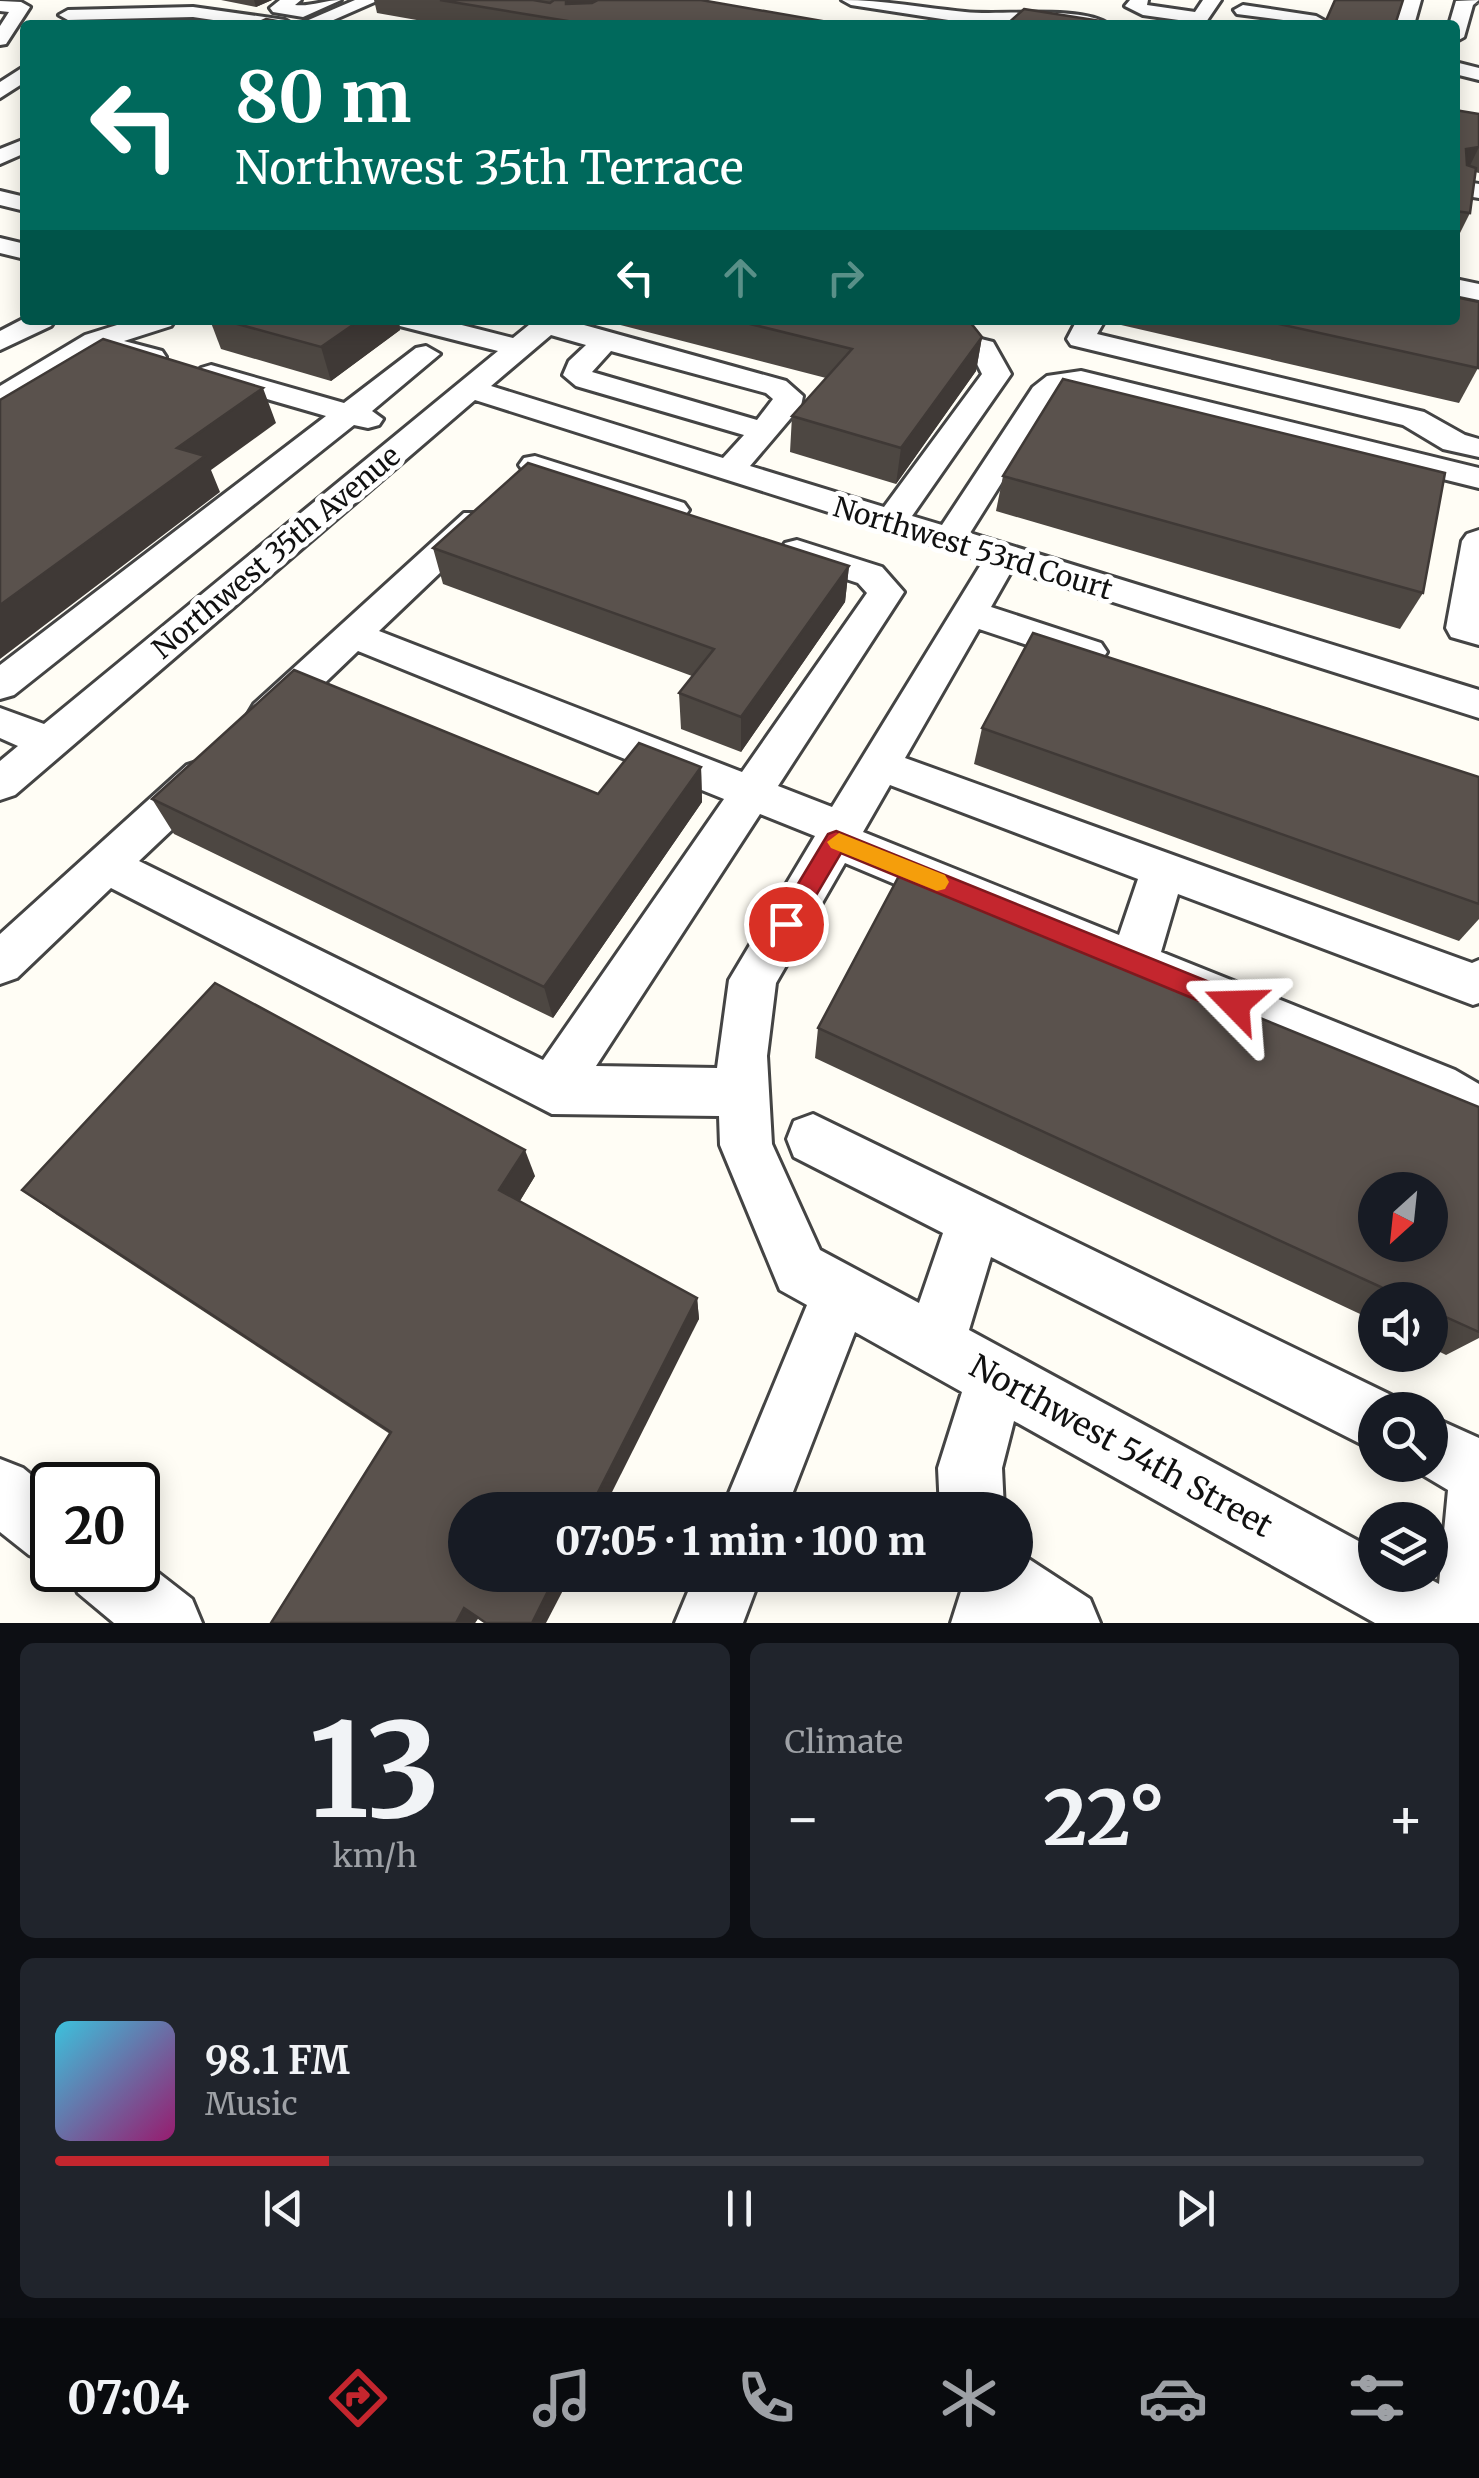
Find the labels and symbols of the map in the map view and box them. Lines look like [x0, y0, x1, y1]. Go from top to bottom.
street label: Northwest 35th Avenue [145, 438, 407, 666]
street label: Northwest 53rd Court [829, 488, 1117, 608]
pin [744, 882, 829, 967]
position arrow [1183, 952, 1287, 1056]
north arrow [1358, 1172, 1448, 1262]
street label: Northwest 54th Street [963, 1346, 1280, 1546]
speed limit sign: 20 [30, 1462, 160, 1592]

